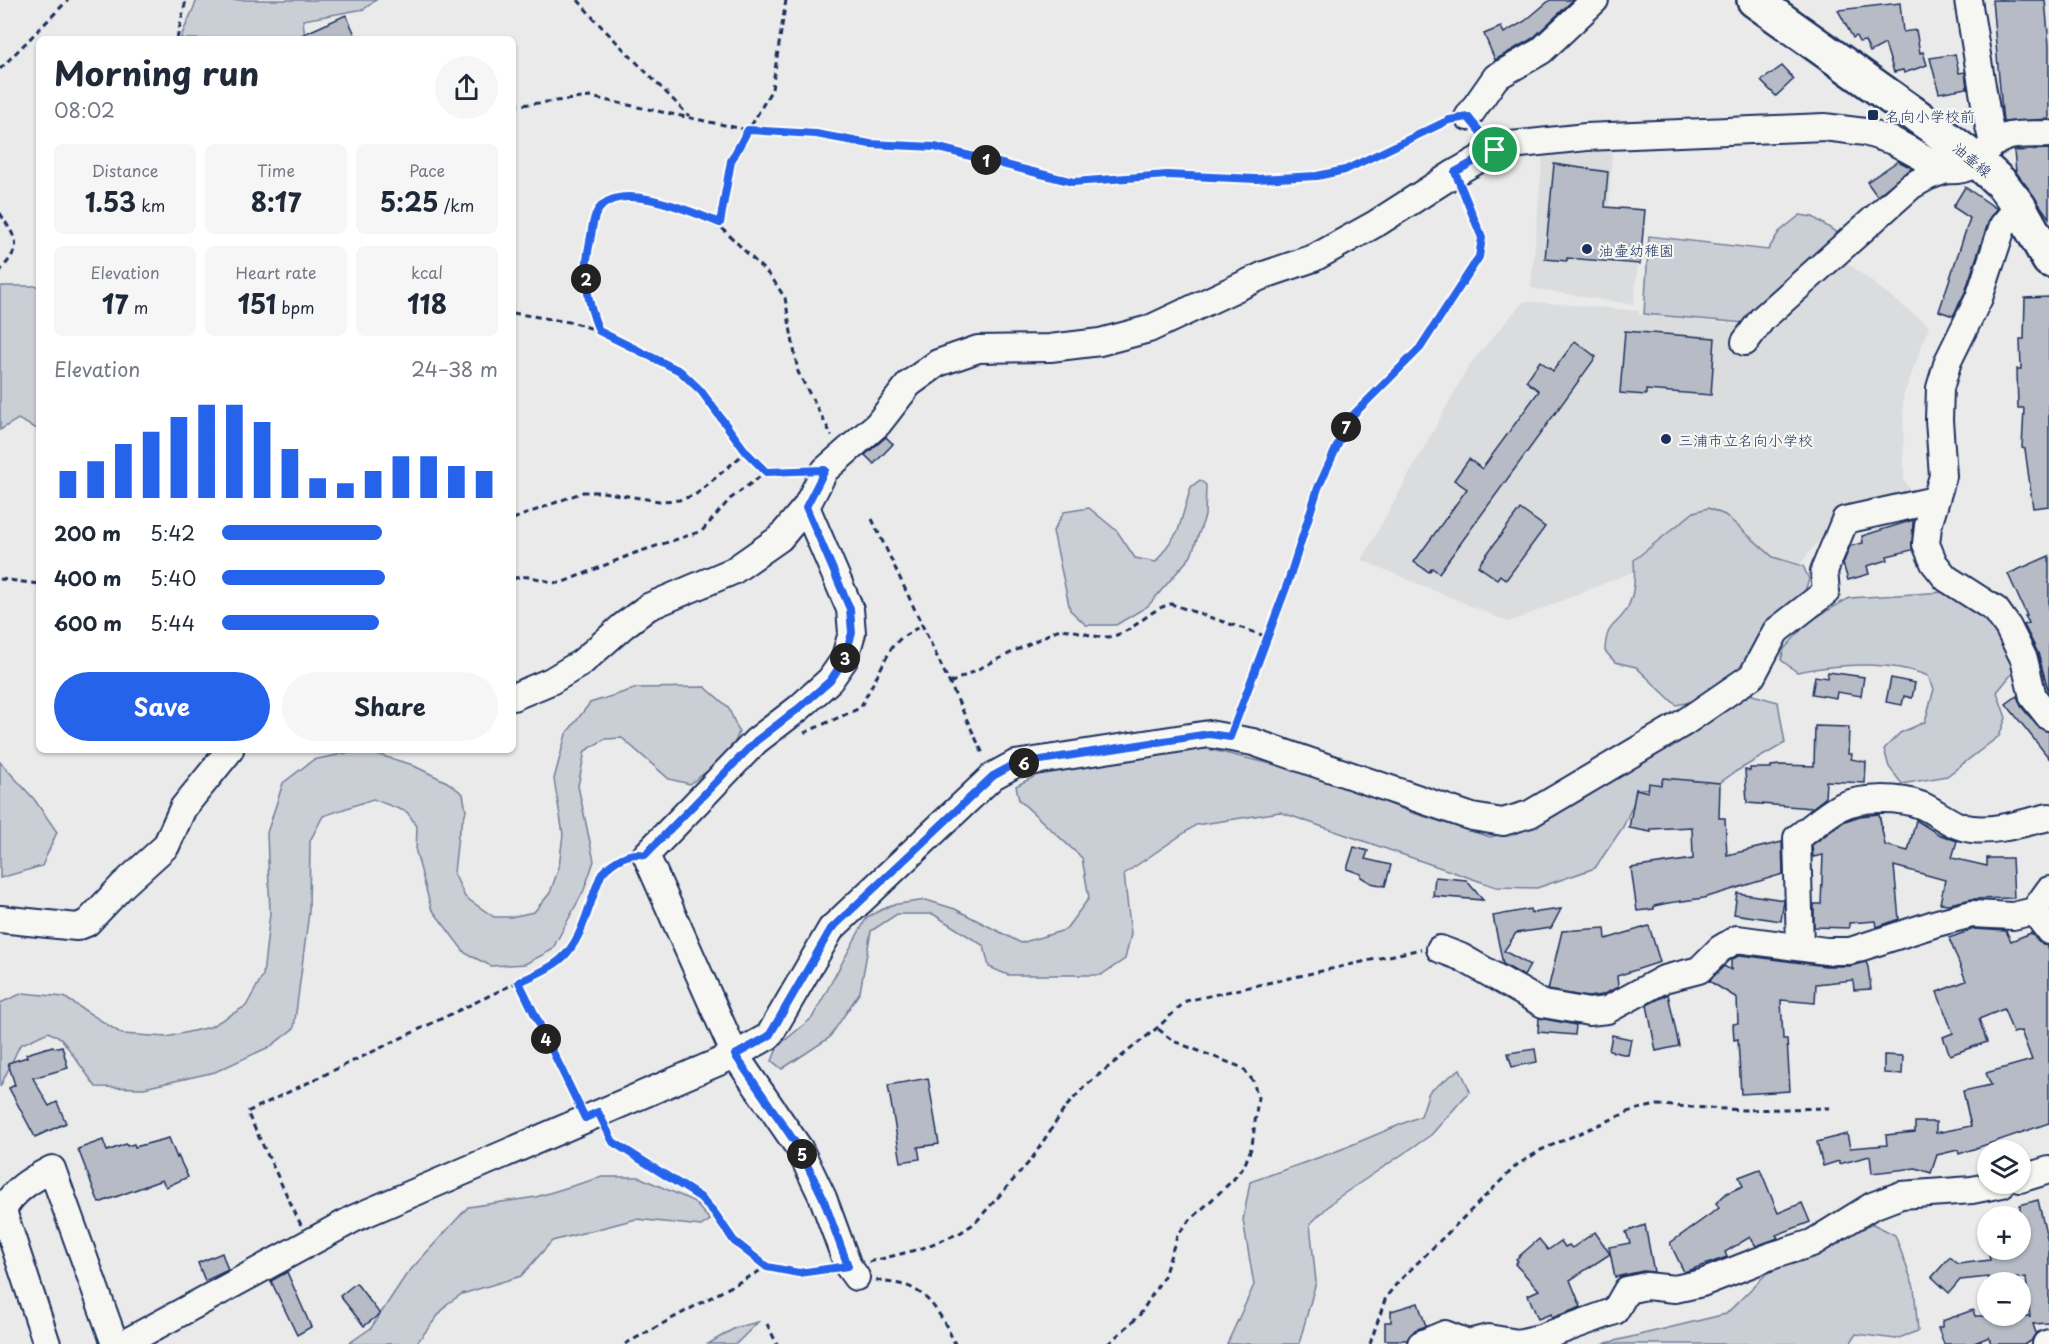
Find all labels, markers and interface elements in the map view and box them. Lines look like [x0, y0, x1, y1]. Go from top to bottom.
text: Morning run [54, 47, 259, 97]
button: share [435, 56, 498, 119]
text: 08:02 [54, 95, 115, 125]
place label: 名向小学校前 [1885, 104, 1975, 127]
marker: 名向小学校前 [1866, 108, 1880, 122]
pin [1469, 124, 1520, 175]
icon: arrive [1478, 133, 1511, 166]
street label: 油壷線 [1948, 136, 1998, 182]
pin: 1 [971, 145, 1001, 175]
text: 1 [982, 148, 990, 172]
text: Distance [91, 158, 159, 182]
text: Time [257, 158, 295, 182]
text: Pace [409, 158, 445, 182]
text: 1.53 [85, 182, 136, 221]
text: 8:17 [251, 182, 301, 221]
text: 5:25 [380, 182, 439, 221]
text: km [136, 193, 165, 217]
text: /km [439, 193, 474, 217]
place label: 油壷幼稚園 [1599, 238, 1674, 261]
marker: 油壷幼稚園 [1580, 242, 1594, 256]
text: Elevation [90, 260, 160, 284]
text: Heart rate [236, 260, 316, 284]
text: kcal [411, 260, 443, 284]
pin: 2 [571, 264, 601, 294]
text: 2 [580, 267, 592, 291]
text: 17 [102, 284, 128, 323]
text: 151 [237, 284, 276, 323]
text: 118 [407, 284, 447, 323]
text: m [128, 295, 148, 319]
text: bpm [276, 295, 315, 319]
text: Elevation [54, 354, 140, 384]
text: 24–38 m [411, 354, 498, 384]
pin: 7 [1331, 412, 1361, 442]
text: 7 [1341, 415, 1351, 439]
place label: 三浦市立名向小学校 [1678, 428, 1813, 451]
marker: 三浦市立名向小学校 [1659, 432, 1673, 446]
text: 200 m [54, 518, 121, 548]
text: 5:42 [150, 518, 195, 548]
text: 400 m [54, 563, 122, 593]
text: 5:40 [150, 563, 196, 593]
text: 600 m [54, 608, 122, 638]
text: 5:44 [150, 608, 195, 638]
pin: 3 [830, 643, 860, 673]
text: 3 [840, 646, 850, 670]
button: Save [54, 672, 270, 741]
button: Share [282, 672, 498, 741]
pin: 6 [1009, 748, 1039, 778]
text: 6 [1018, 751, 1030, 775]
pin: 4 [531, 1024, 561, 1054]
text: 4 [541, 1027, 551, 1051]
pin: 5 [787, 1139, 817, 1169]
map controls [1977, 1140, 2031, 1326]
button: layers [1977, 1140, 2031, 1194]
text: 5 [797, 1142, 807, 1166]
button: + [1977, 1206, 2031, 1260]
button: − [1977, 1272, 2031, 1326]

